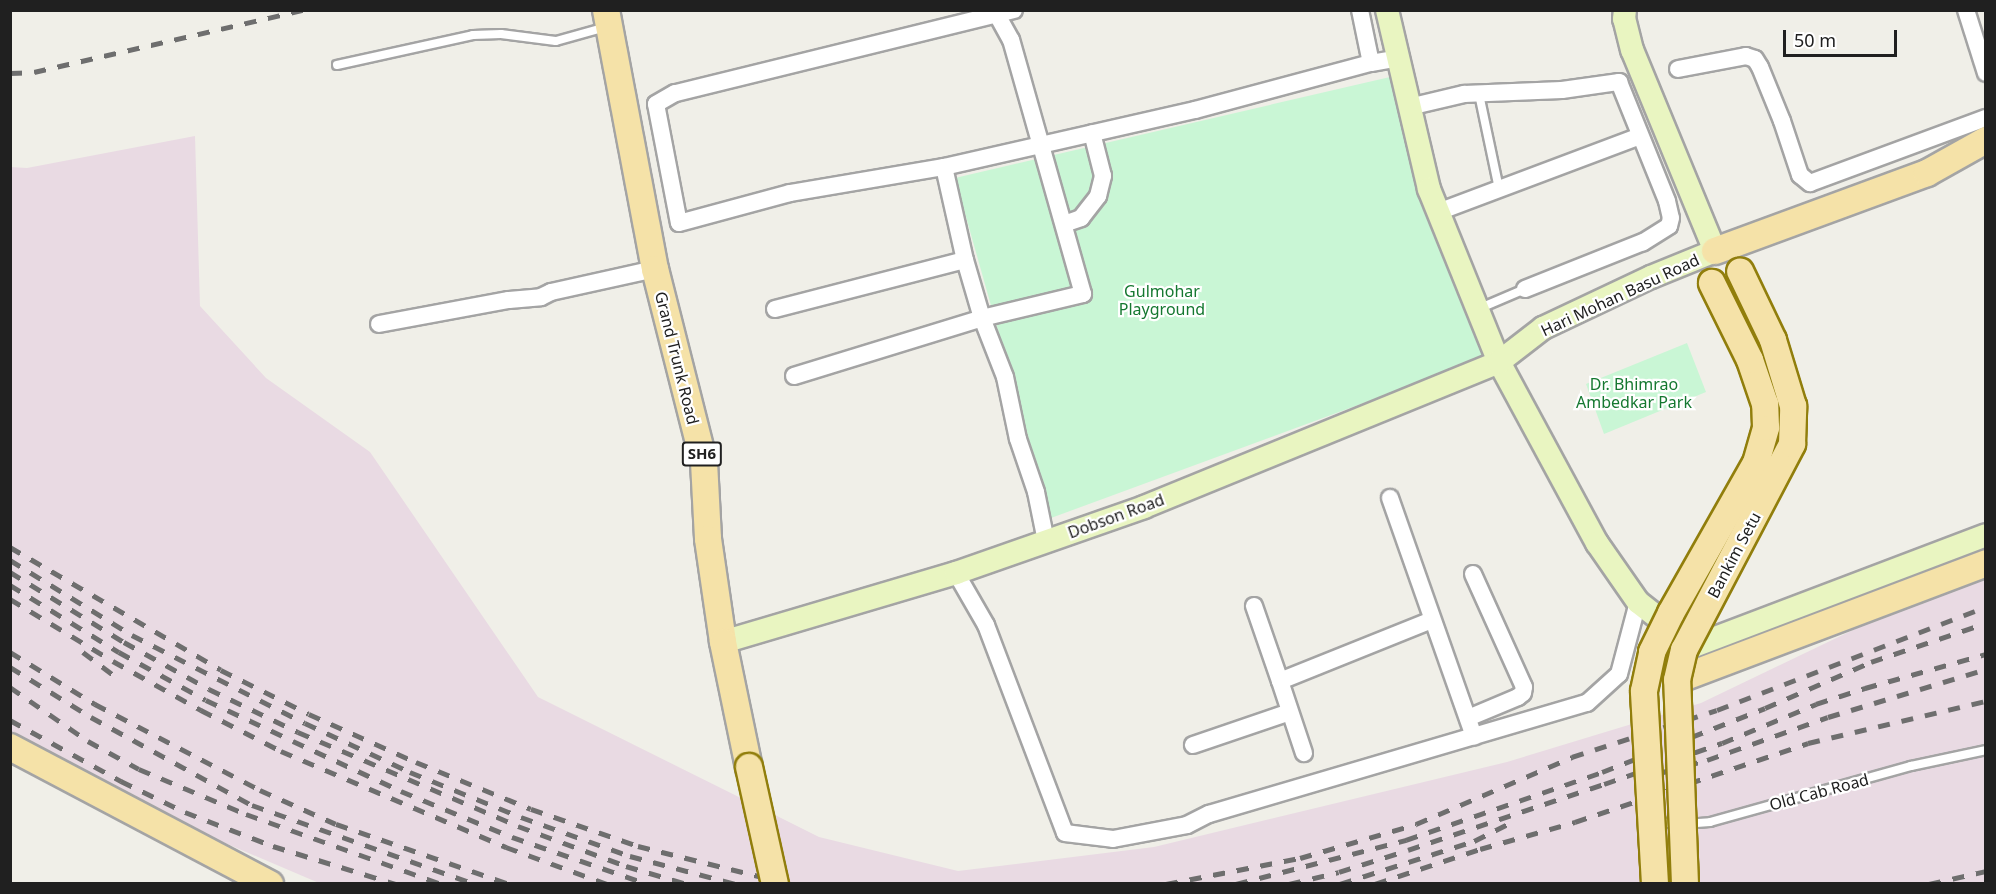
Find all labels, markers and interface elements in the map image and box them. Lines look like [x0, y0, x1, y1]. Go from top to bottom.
scale bar [1786, 18, 1900, 56]
text: 50 m [1794, 28, 1836, 52]
street label: Hari Mohan Basu Road [1538, 250, 1702, 340]
park label: Gulmohar Playground [1119, 281, 1205, 319]
street label: Grand Trunk Road [651, 289, 703, 427]
park label: Dr. Bhimrao Ambedkar Park [1576, 374, 1692, 412]
road number: SH6 [681, 442, 723, 466]
street label: Dobson Road [1065, 490, 1167, 542]
street label: Bankim Setu [1703, 509, 1765, 601]
street label: Old Cab Road [1767, 770, 1871, 814]

